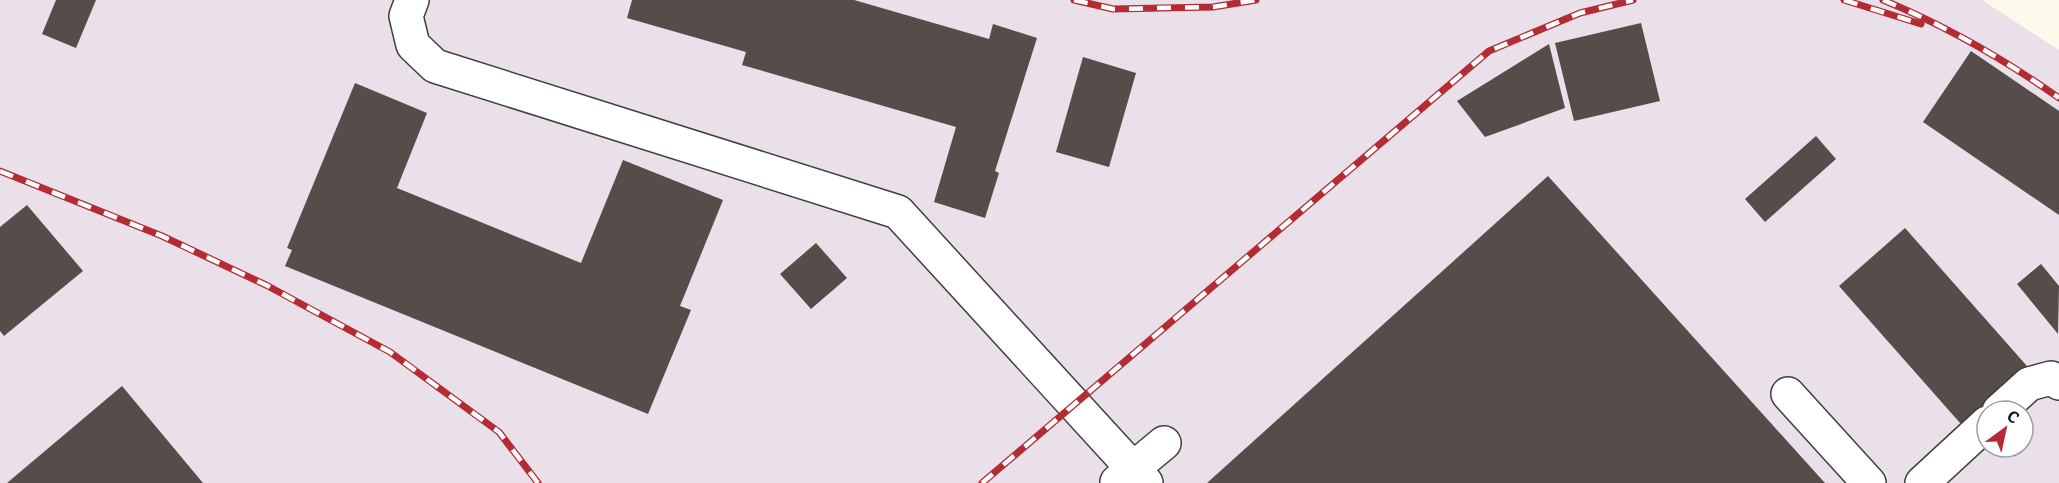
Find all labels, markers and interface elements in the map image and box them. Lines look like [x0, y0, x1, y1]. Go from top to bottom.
north arrow [1975, 399, 2035, 459]
text: С [2003, 406, 2022, 428]

